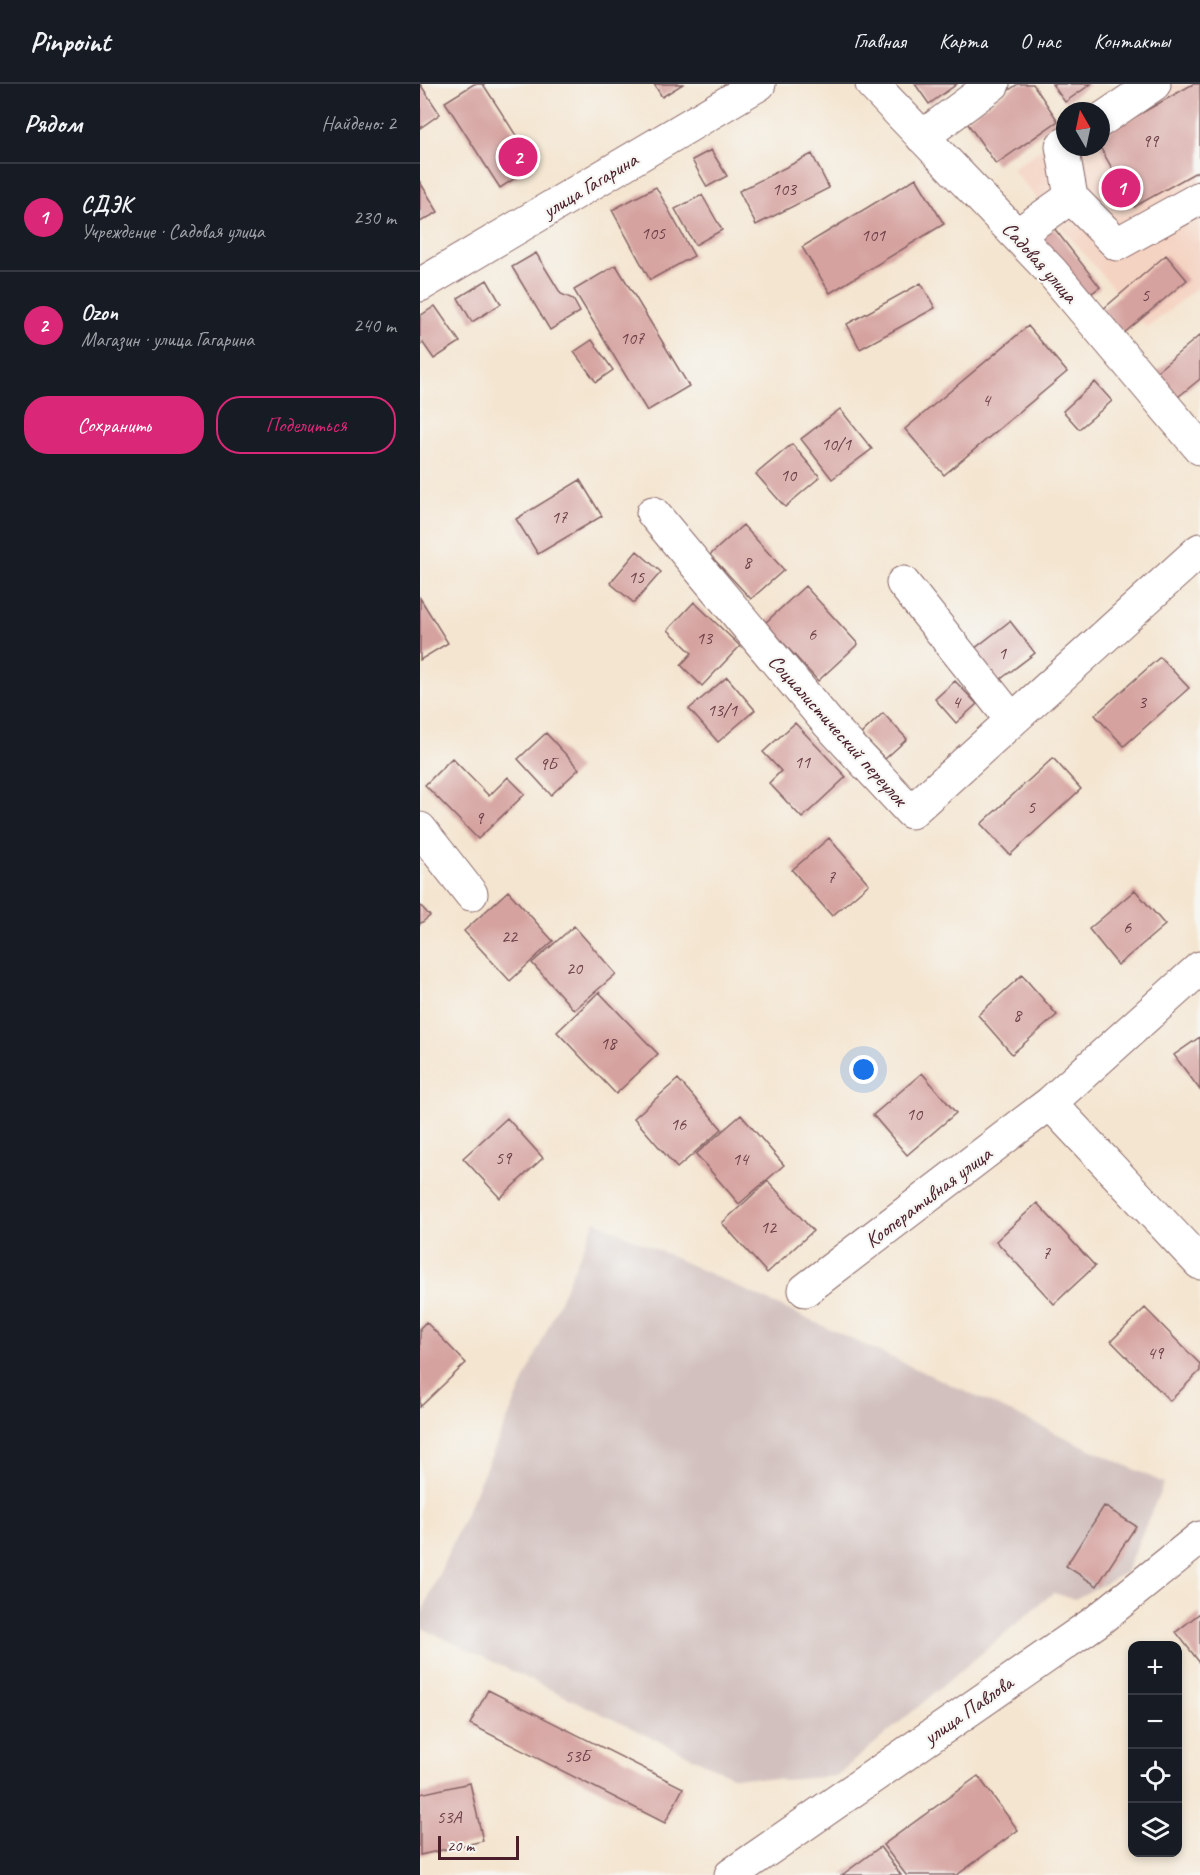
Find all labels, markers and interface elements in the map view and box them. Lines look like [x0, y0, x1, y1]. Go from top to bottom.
text: Pinpoint [30, 24, 110, 59]
text: Главная [853, 28, 906, 54]
text: Карта [939, 28, 987, 54]
text: О нас [1020, 28, 1061, 54]
text: Контакты [1094, 28, 1170, 54]
north arrow [1056, 102, 1110, 156]
text: Рядом [24, 107, 82, 140]
text: Найдено: 2 [321, 111, 396, 136]
house number: 99 [1142, 130, 1160, 152]
pin: 2 [498, 134, 538, 180]
street label: улица Гагарина [536, 146, 644, 225]
pin: 1 [1102, 166, 1140, 210]
house number: 103 [772, 178, 798, 200]
text: СДЭК [81, 191, 131, 219]
text: 1 [39, 205, 48, 230]
text: 230 m [353, 205, 396, 230]
street label: Садовая улица [997, 216, 1085, 309]
text: Учреждение · Садовая улица [81, 219, 264, 244]
house number: 105 [641, 222, 666, 244]
house number: 101 [861, 224, 886, 246]
house number: 5 [1141, 284, 1150, 306]
text: Ozon [81, 299, 118, 327]
text: 2 [39, 313, 48, 338]
text: 240 m [353, 313, 396, 338]
text: Магазин · улица Гагарина [81, 327, 254, 352]
house number: 107 [620, 327, 645, 349]
house number: 4 [982, 389, 992, 411]
button: Сохранить [24, 396, 204, 454]
button: Поделиться [216, 396, 396, 454]
house number: 10/1 [821, 433, 852, 455]
house number: 10 [780, 464, 798, 486]
house number: 17 [551, 506, 568, 528]
house number: 8 [743, 551, 753, 573]
house number: 15 [628, 566, 645, 588]
house number: 6 [808, 623, 817, 645]
house number: 13 [696, 627, 714, 649]
house number: 1 [998, 642, 1007, 664]
street label: Социалистический переулок [763, 649, 915, 813]
house number: 4 [952, 691, 962, 713]
house number: 3 [1138, 691, 1148, 713]
house number: 13/1 [707, 699, 738, 721]
house number: 11 [794, 751, 811, 773]
house number: 9Б [539, 753, 559, 775]
house number: 5 [1027, 796, 1036, 818]
house number: 9 [475, 807, 485, 829]
house number: 7 [827, 866, 836, 888]
house number: 6 [1123, 916, 1132, 938]
house number: 22 [501, 925, 519, 947]
house number: 20 [566, 957, 584, 979]
house number: 8 [1013, 1004, 1023, 1026]
house number: 18 [600, 1032, 618, 1054]
your location [849, 1055, 878, 1084]
house number: 10 [906, 1103, 924, 1125]
house number: 16 [670, 1113, 687, 1135]
street label: Кооперативная улица [859, 1140, 998, 1253]
house number: 59 [495, 1147, 513, 1169]
house number: 14 [732, 1148, 750, 1170]
house number: 12 [760, 1216, 778, 1238]
house number: 7 [1042, 1242, 1051, 1264]
house number: 49 [1147, 1342, 1165, 1364]
map controls [1128, 1641, 1182, 1857]
button: + [1128, 1641, 1182, 1695]
street label: улица Павлова [917, 1668, 1020, 1751]
button: − [1128, 1695, 1182, 1749]
house number: 53Б [564, 1745, 593, 1767]
button: locate [1128, 1749, 1182, 1803]
button: layers [1128, 1803, 1182, 1857]
house number: 53А [436, 1806, 463, 1828]
scale bar [438, 1833, 519, 1860]
text: 20 m [447, 1836, 474, 1856]

